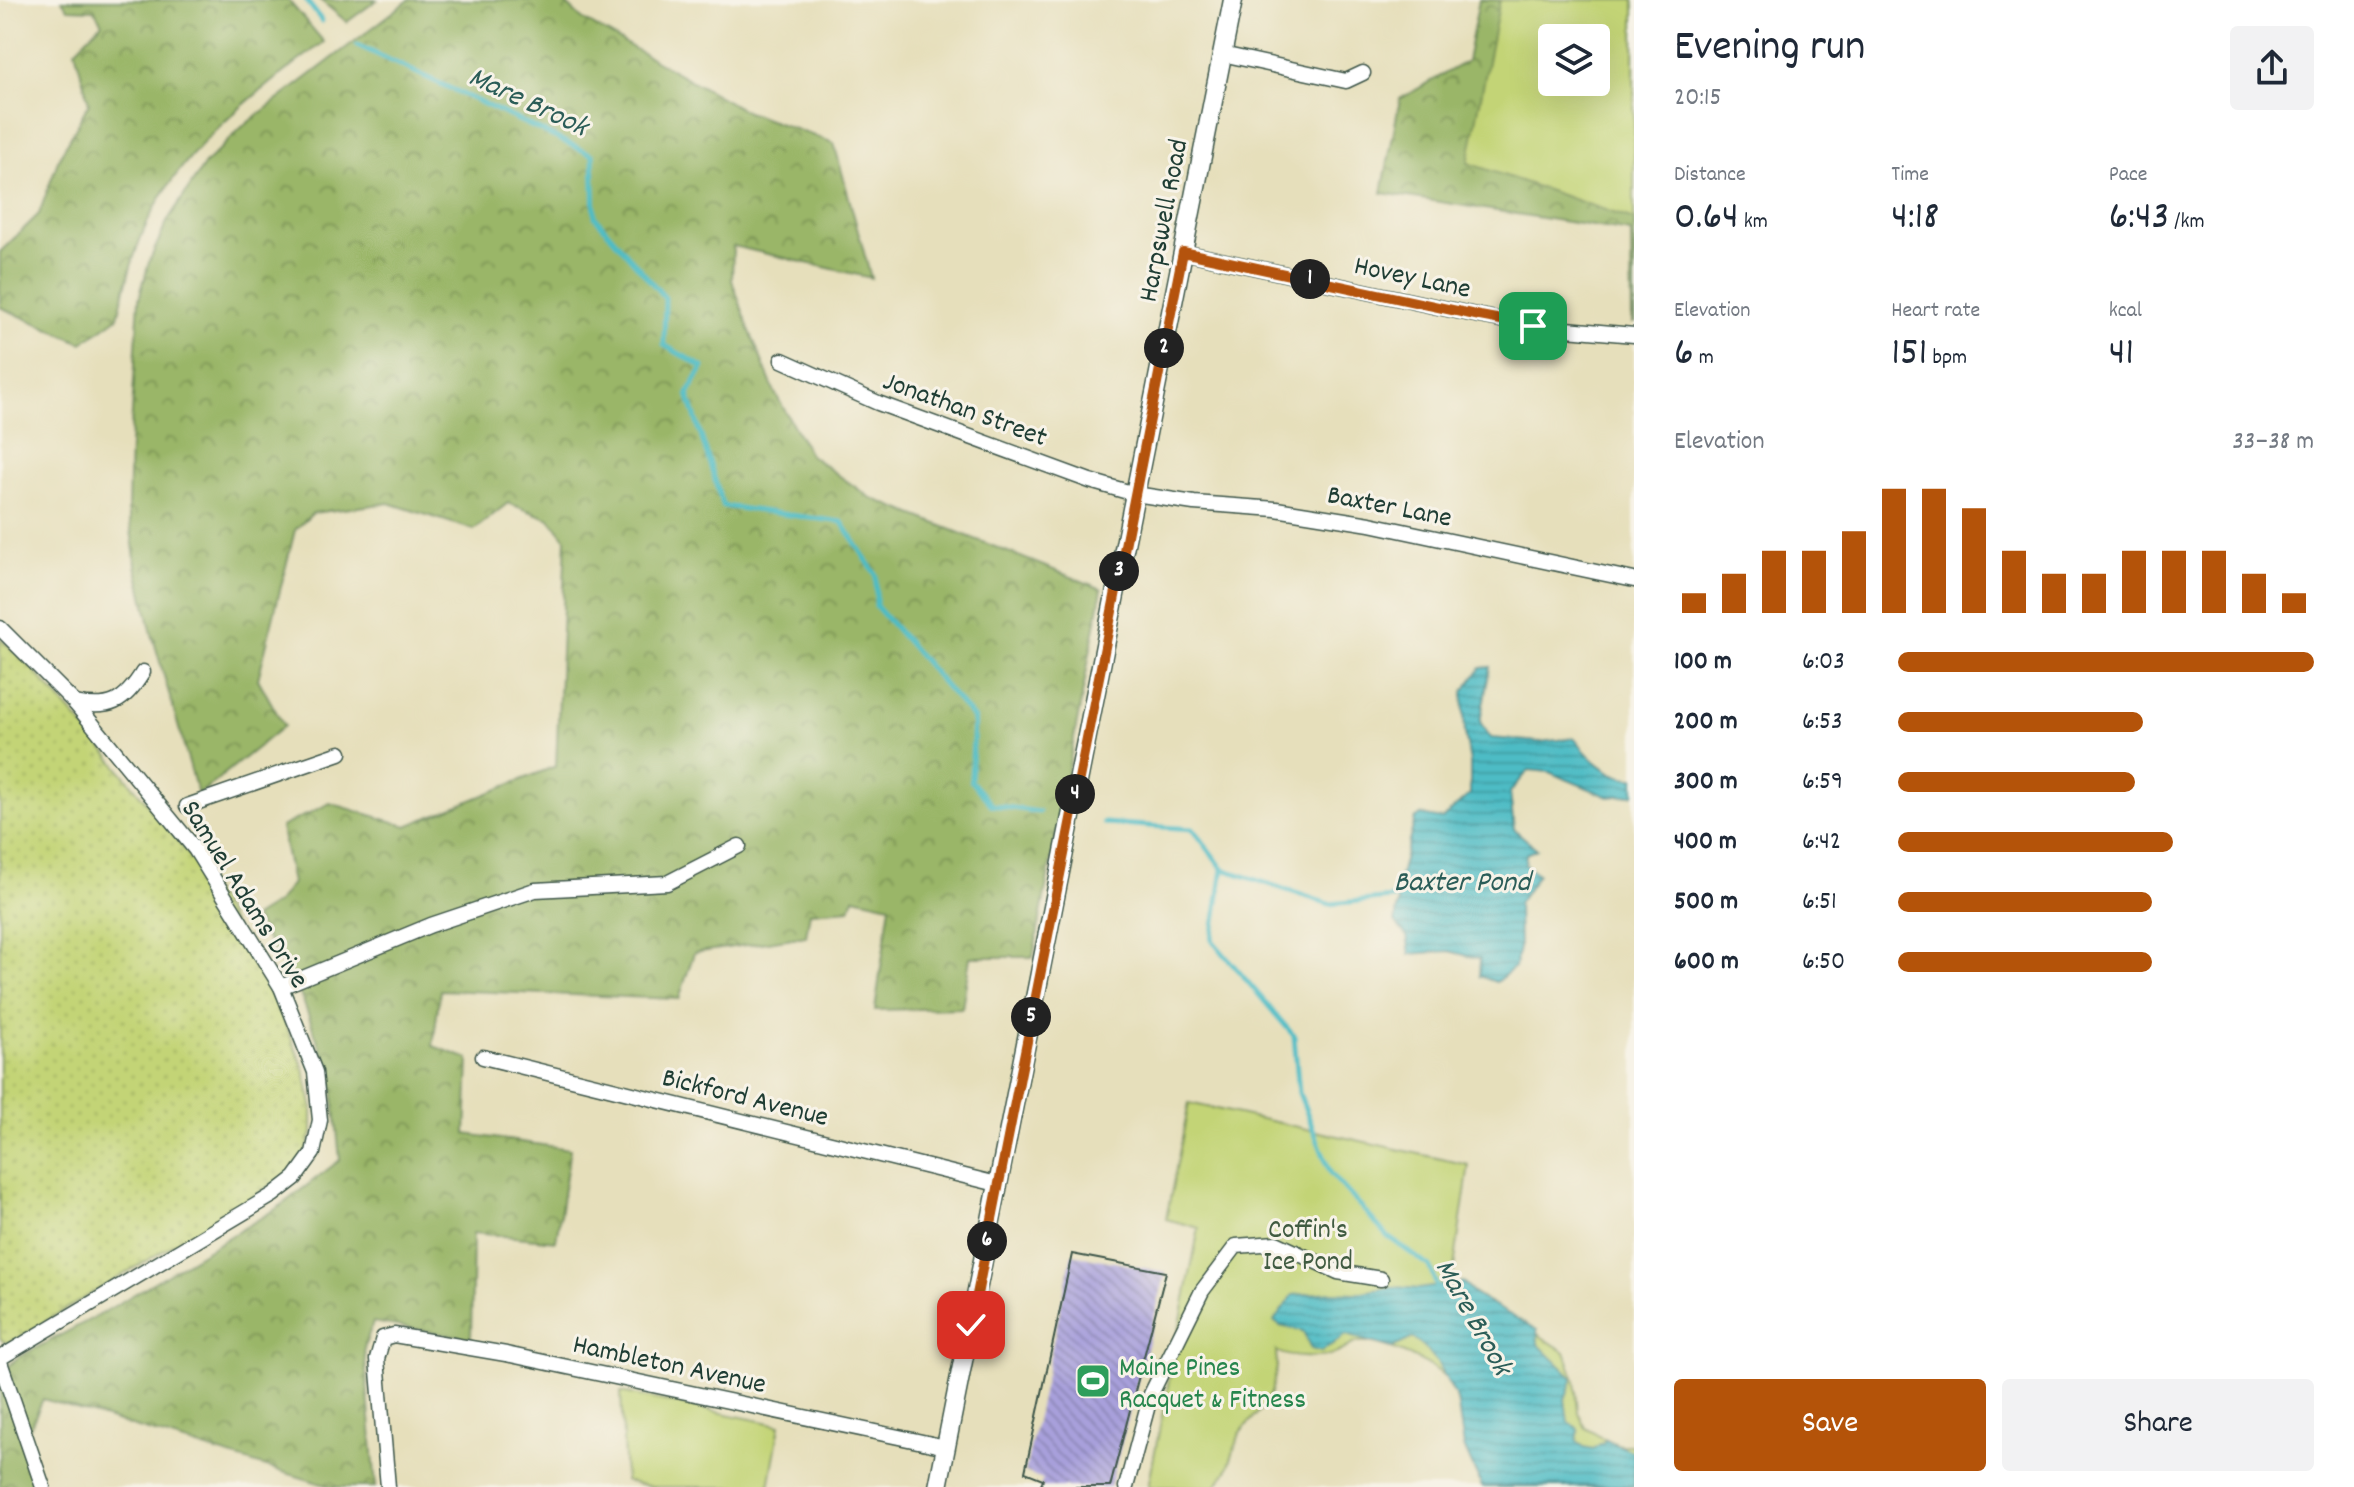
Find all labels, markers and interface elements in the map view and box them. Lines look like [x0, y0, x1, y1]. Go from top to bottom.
text: Evening run [1674, 18, 1865, 81]
map controls [1538, 24, 1610, 96]
button: layers [1538, 24, 1610, 96]
button: share [2230, 26, 2314, 110]
water label: Mare Brook [460, 58, 596, 152]
text: 20:15 [1674, 80, 1722, 117]
street label: Harpswell Road [1131, 136, 1201, 306]
text: Distance [1674, 160, 1746, 191]
text: Time [1891, 160, 1929, 191]
text: Pace [2109, 160, 2148, 191]
text: 0.64 [1674, 191, 1739, 248]
text: 4:18 [1891, 191, 1939, 248]
text: 6:43 [2109, 191, 2169, 248]
text: km [1739, 207, 1768, 238]
text: /km [2169, 207, 2205, 238]
street label: Hovey Lane [1350, 248, 1474, 312]
pin: 1 [1290, 259, 1330, 299]
text: 1 [1308, 263, 1312, 294]
pin [1499, 292, 1567, 360]
text: Elevation [1674, 296, 1751, 327]
text: Heart rate [1891, 296, 1980, 327]
text: kcal [2109, 296, 2142, 327]
icon: arrive [1511, 304, 1555, 348]
text: 6 [1674, 327, 1694, 384]
text: 151 [1891, 327, 1927, 384]
text: 41 [2109, 327, 2134, 384]
pin: 2 [1144, 328, 1184, 368]
text: 2 [1159, 332, 1169, 363]
text: m [1694, 343, 1714, 374]
text: bpm [1927, 343, 1967, 374]
street label: Jonathan Street [876, 363, 1052, 460]
text: Elevation [1674, 424, 1764, 461]
text: 33–38 m [2232, 424, 2314, 461]
street label: Baxter Lane [1323, 477, 1455, 541]
pin: 3 [1099, 551, 1139, 591]
text: 3 [1114, 555, 1124, 586]
text: 100 m [1674, 644, 1732, 681]
text: 6:03 [1802, 644, 1845, 681]
text: 200 m [1674, 704, 1738, 741]
text: 6:53 [1802, 704, 1843, 741]
text: 300 m [1674, 764, 1738, 801]
text: 6:59 [1802, 764, 1843, 801]
pin: 4 [1055, 774, 1095, 814]
text: 4 [1070, 778, 1080, 809]
street label: Samuel Adams Drive [169, 794, 317, 997]
text: 400 m [1674, 824, 1737, 861]
text: 6:42 [1802, 824, 1841, 861]
water label: Baxter Pond [1394, 863, 1534, 906]
text: 500 m [1674, 884, 1738, 921]
text: 6:51 [1802, 884, 1837, 921]
text: 600 m [1674, 944, 1739, 981]
text: 6:50 [1802, 944, 1845, 981]
pin: 5 [1011, 997, 1051, 1037]
text: 5 [1026, 1001, 1036, 1032]
street label: Bickford Avenue [657, 1060, 832, 1140]
park label: Coffin's Ice Pond [1263, 1212, 1353, 1284]
pin: 6 [967, 1221, 1007, 1261]
text: 6 [982, 1225, 992, 1256]
water label: Mare Brook [1421, 1252, 1522, 1387]
pin [937, 1291, 1005, 1359]
icon: check [949, 1303, 993, 1347]
street label: Hambleton Avenue [569, 1327, 769, 1407]
place label: Maine Pines Racquet & Fitness [1119, 1350, 1306, 1422]
sports icon: Maine Pines Racquet & Fitness [1074, 1362, 1112, 1400]
button: Save [1674, 1379, 1986, 1471]
button: Share [2002, 1379, 2314, 1471]

